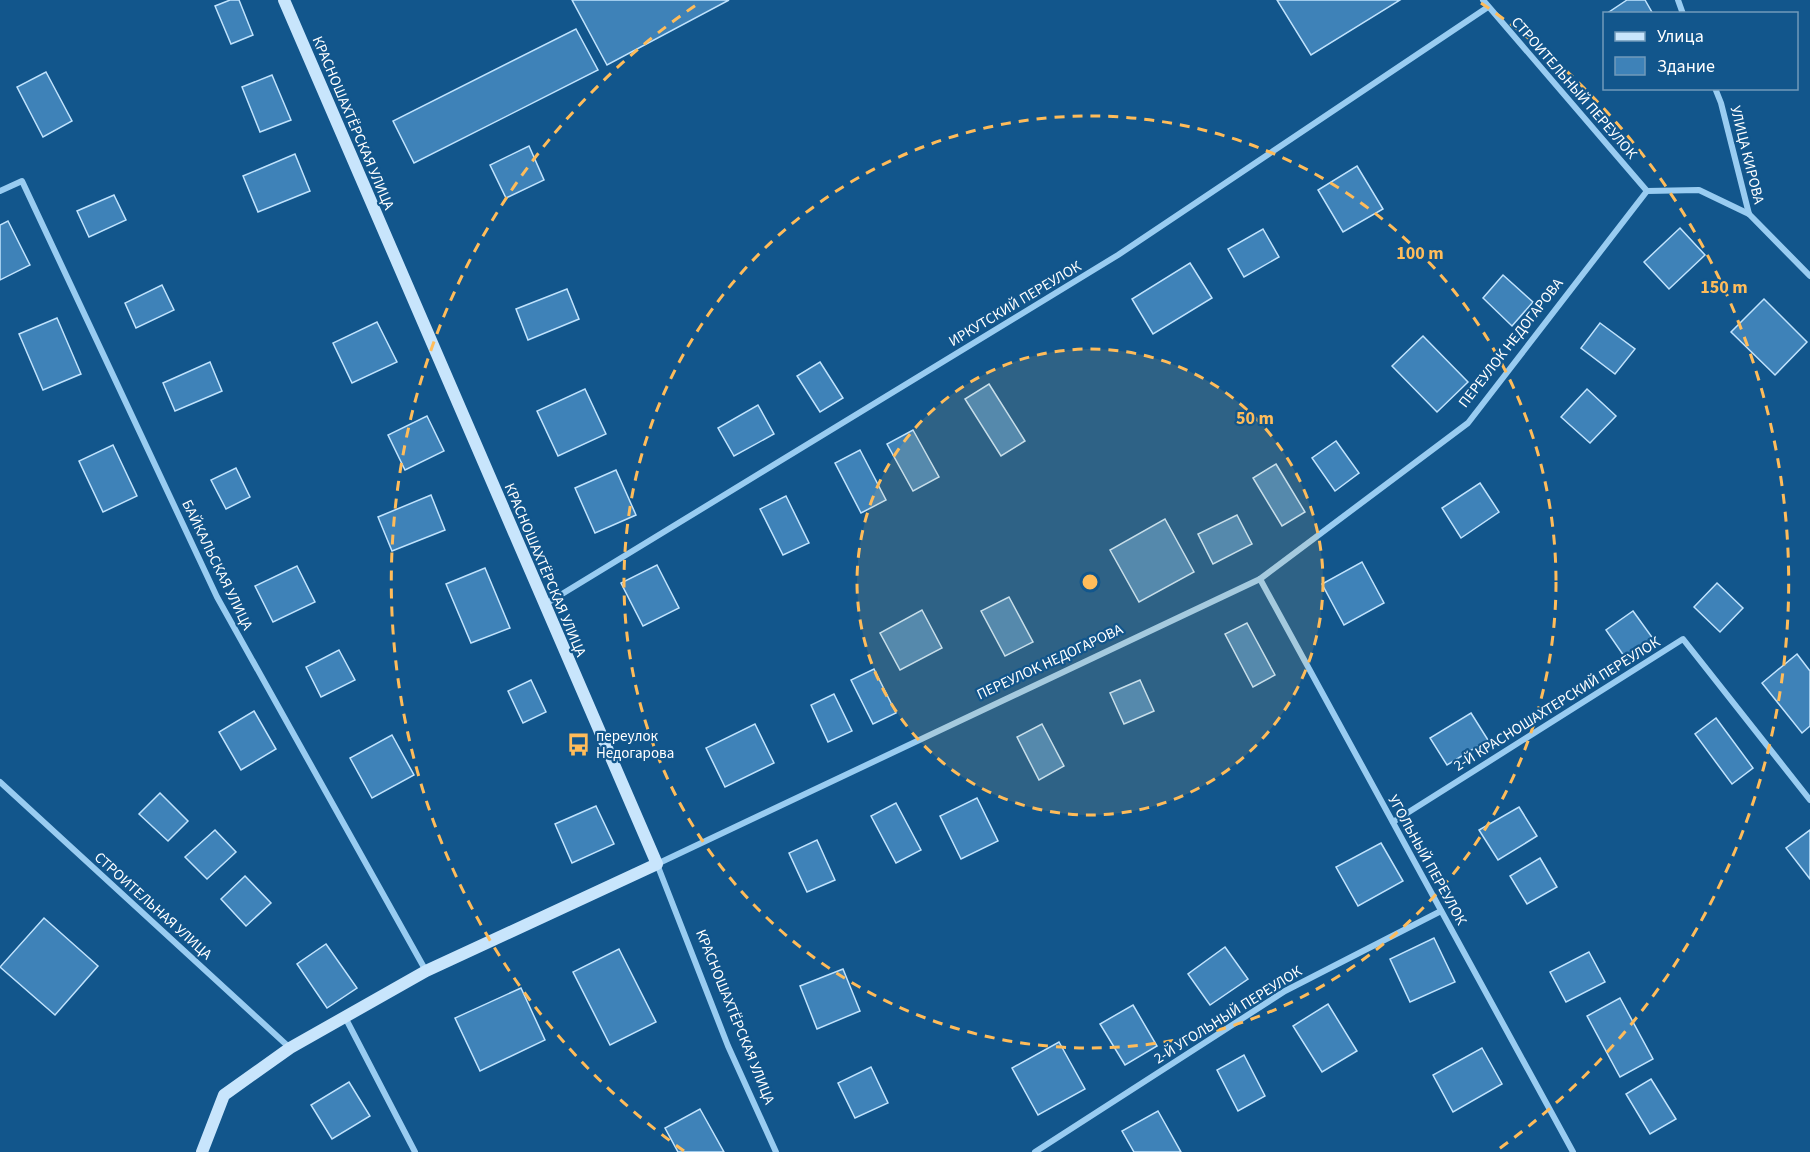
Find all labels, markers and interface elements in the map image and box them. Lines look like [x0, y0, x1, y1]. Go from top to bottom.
street label: СТРОИТЕЛЬНЫЙ ПЕРЕУЛОК [1506, 12, 1642, 164]
legend [1603, 12, 1798, 90]
text: Улица [1657, 24, 1704, 49]
street label: КРАСНОШАХТЁРСКАЯ УЛИЦА [307, 33, 400, 214]
text: Здание [1657, 54, 1715, 79]
street label: УЛИЦА КИРОВА [1725, 104, 1770, 207]
text: 100 m [1396, 241, 1444, 266]
street label: ИРКУТСКИЙ ПЕРЕУЛОК [945, 256, 1085, 352]
street label: ПЕРЕУЛОК НЕДОГАРОВА [1454, 273, 1569, 412]
text: 150 m [1700, 275, 1748, 300]
text: 50 m [1236, 406, 1274, 431]
street label: КРАСНОШАХТЁРСКАЯ УЛИЦА [499, 480, 592, 661]
street label: БАЙКАЛЬСКАЯ УЛИЦА [176, 496, 258, 635]
centre of rings [1080, 572, 1100, 592]
street label: ПЕРЕУЛОК НЕДОГАРОВА [973, 619, 1127, 705]
street label: 2-Й КРАСНОШАХТЕРСКИЙ ПЕРЕУЛОК [1450, 631, 1664, 776]
place label: переулок Недогарова [596, 726, 674, 764]
bus stop icon: переулок Недогарова [565, 732, 591, 758]
street label: УГОЛЬНЫЙ ПЕРЕУЛОК [1382, 791, 1472, 929]
street label: СТРОИТЕЛЬНАЯ УЛИЦА [89, 847, 217, 965]
street label: КРАСНОШАХТЁРСКАЯ УЛИЦА [690, 926, 780, 1108]
street label: 2-Й УГОЛЬНЫЙ ПЕРЕУЛОК [1150, 961, 1306, 1069]

